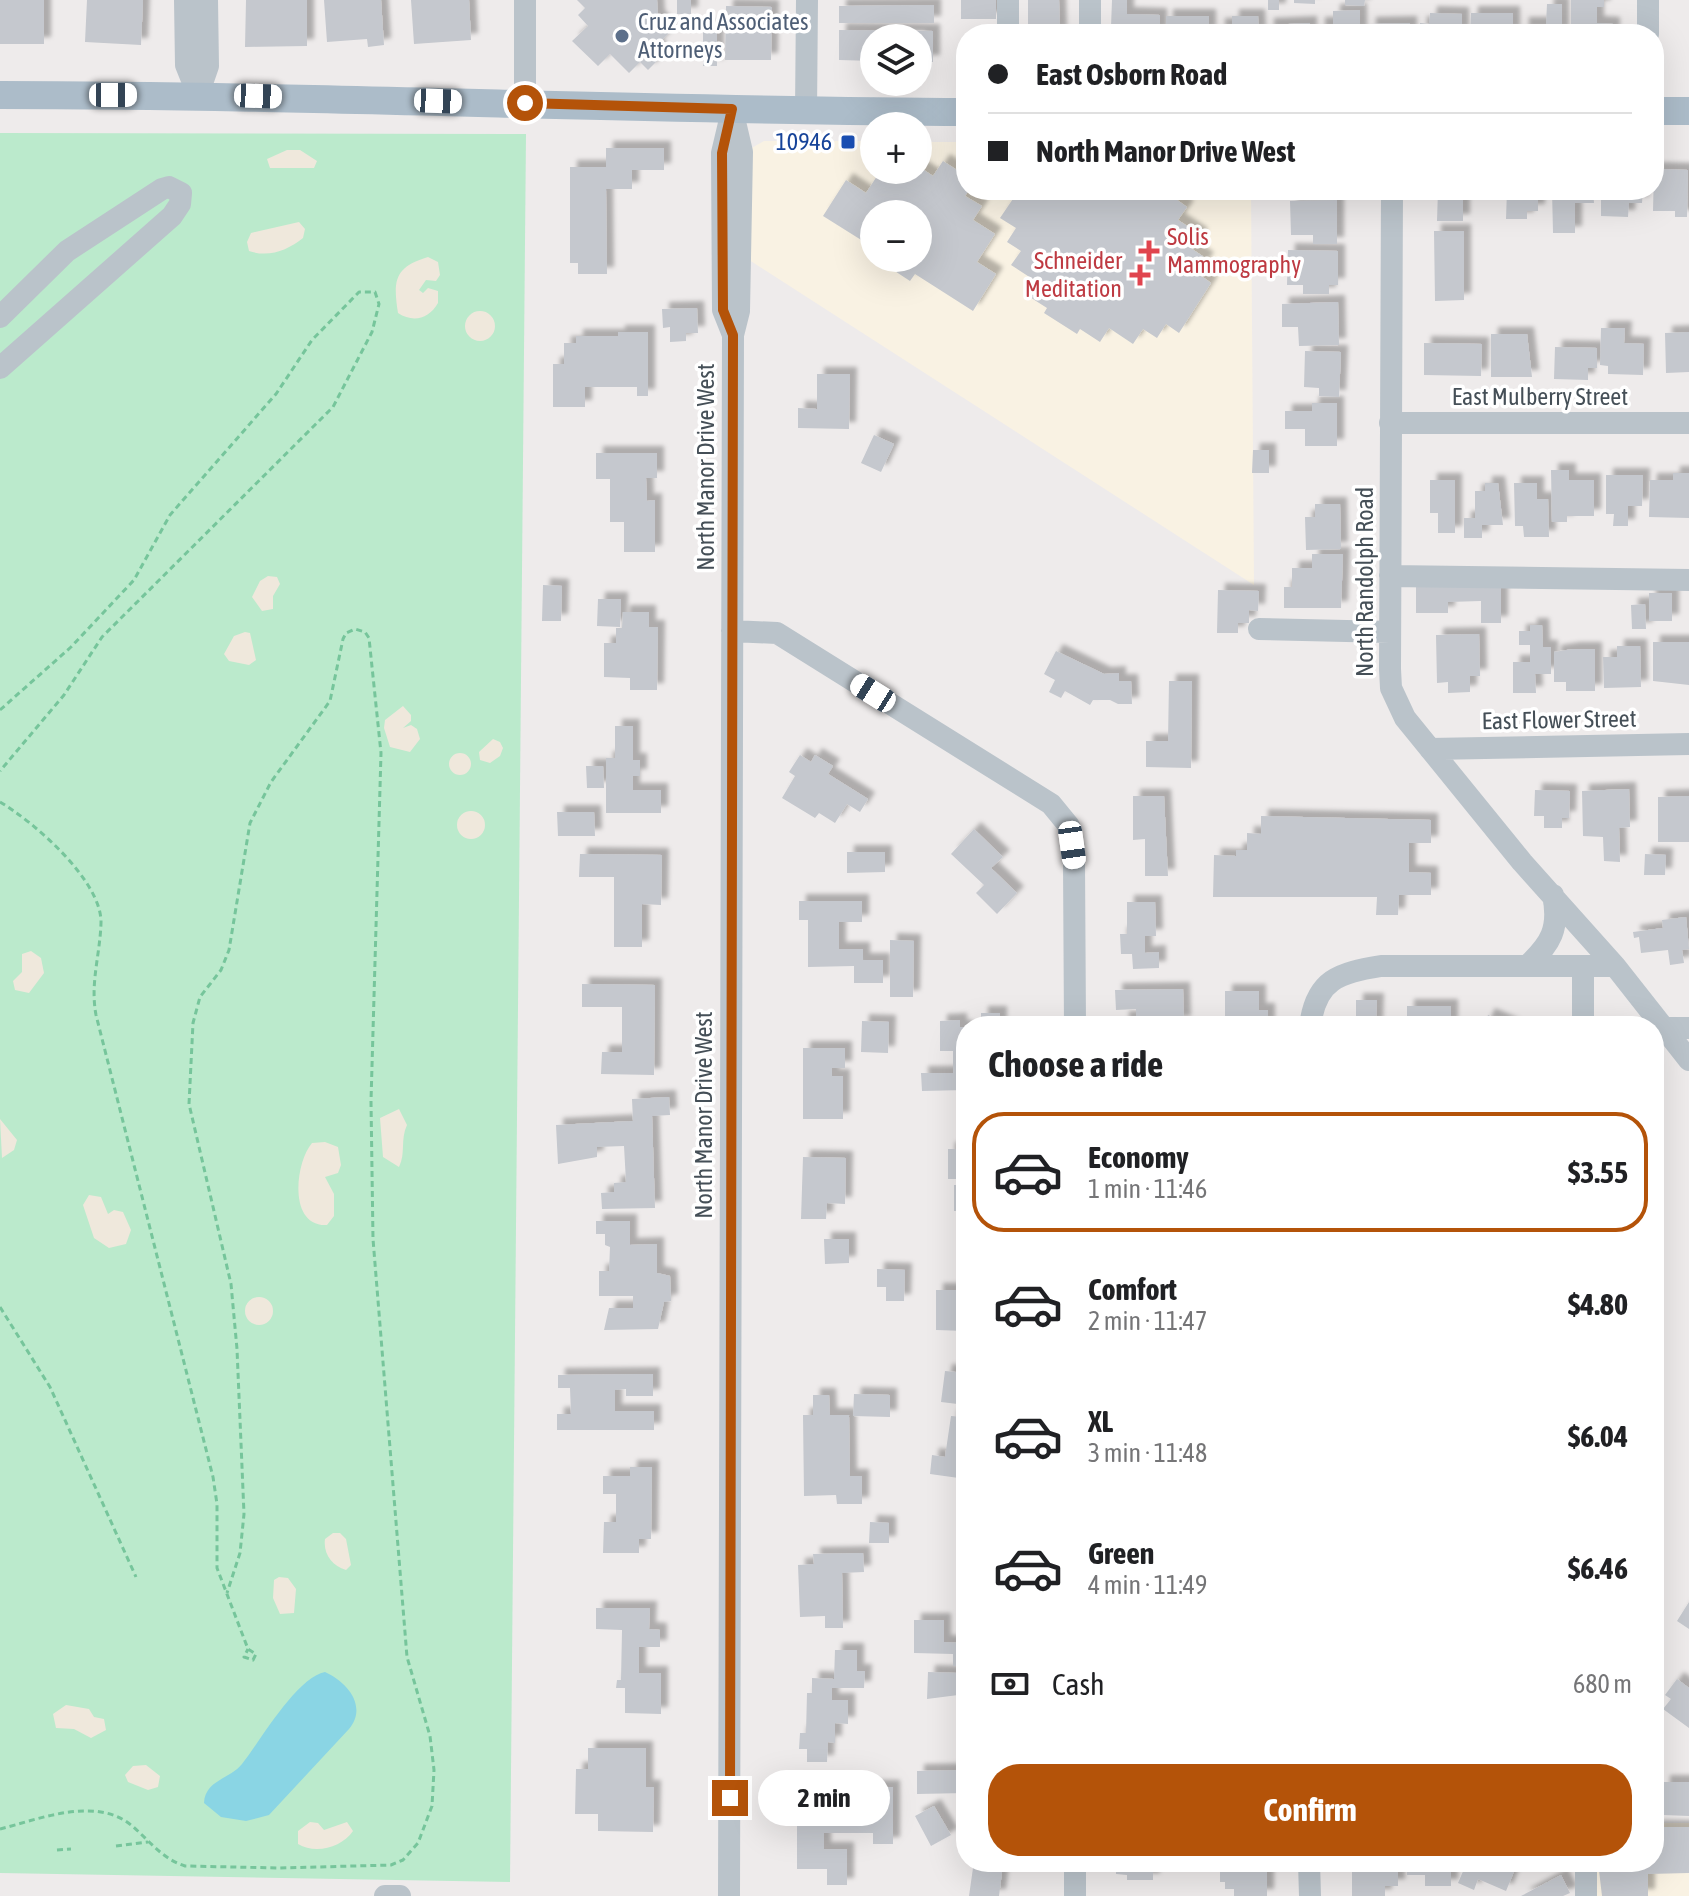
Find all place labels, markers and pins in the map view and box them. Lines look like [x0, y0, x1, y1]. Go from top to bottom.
place label: Cruz and Associates Attorneys [638, 8, 808, 63]
marker: Cruz and Associates Attorneys [613, 27, 631, 45]
place label: 10946 [776, 128, 832, 155]
marker: 10946 [839, 133, 857, 151]
place label: Solis Mammography [1167, 223, 1301, 278]
marker: Solis Mammography [1138, 240, 1160, 262]
place label: Schneider Meditation [1025, 247, 1123, 302]
marker: Schneider Meditation [1129, 264, 1151, 286]

